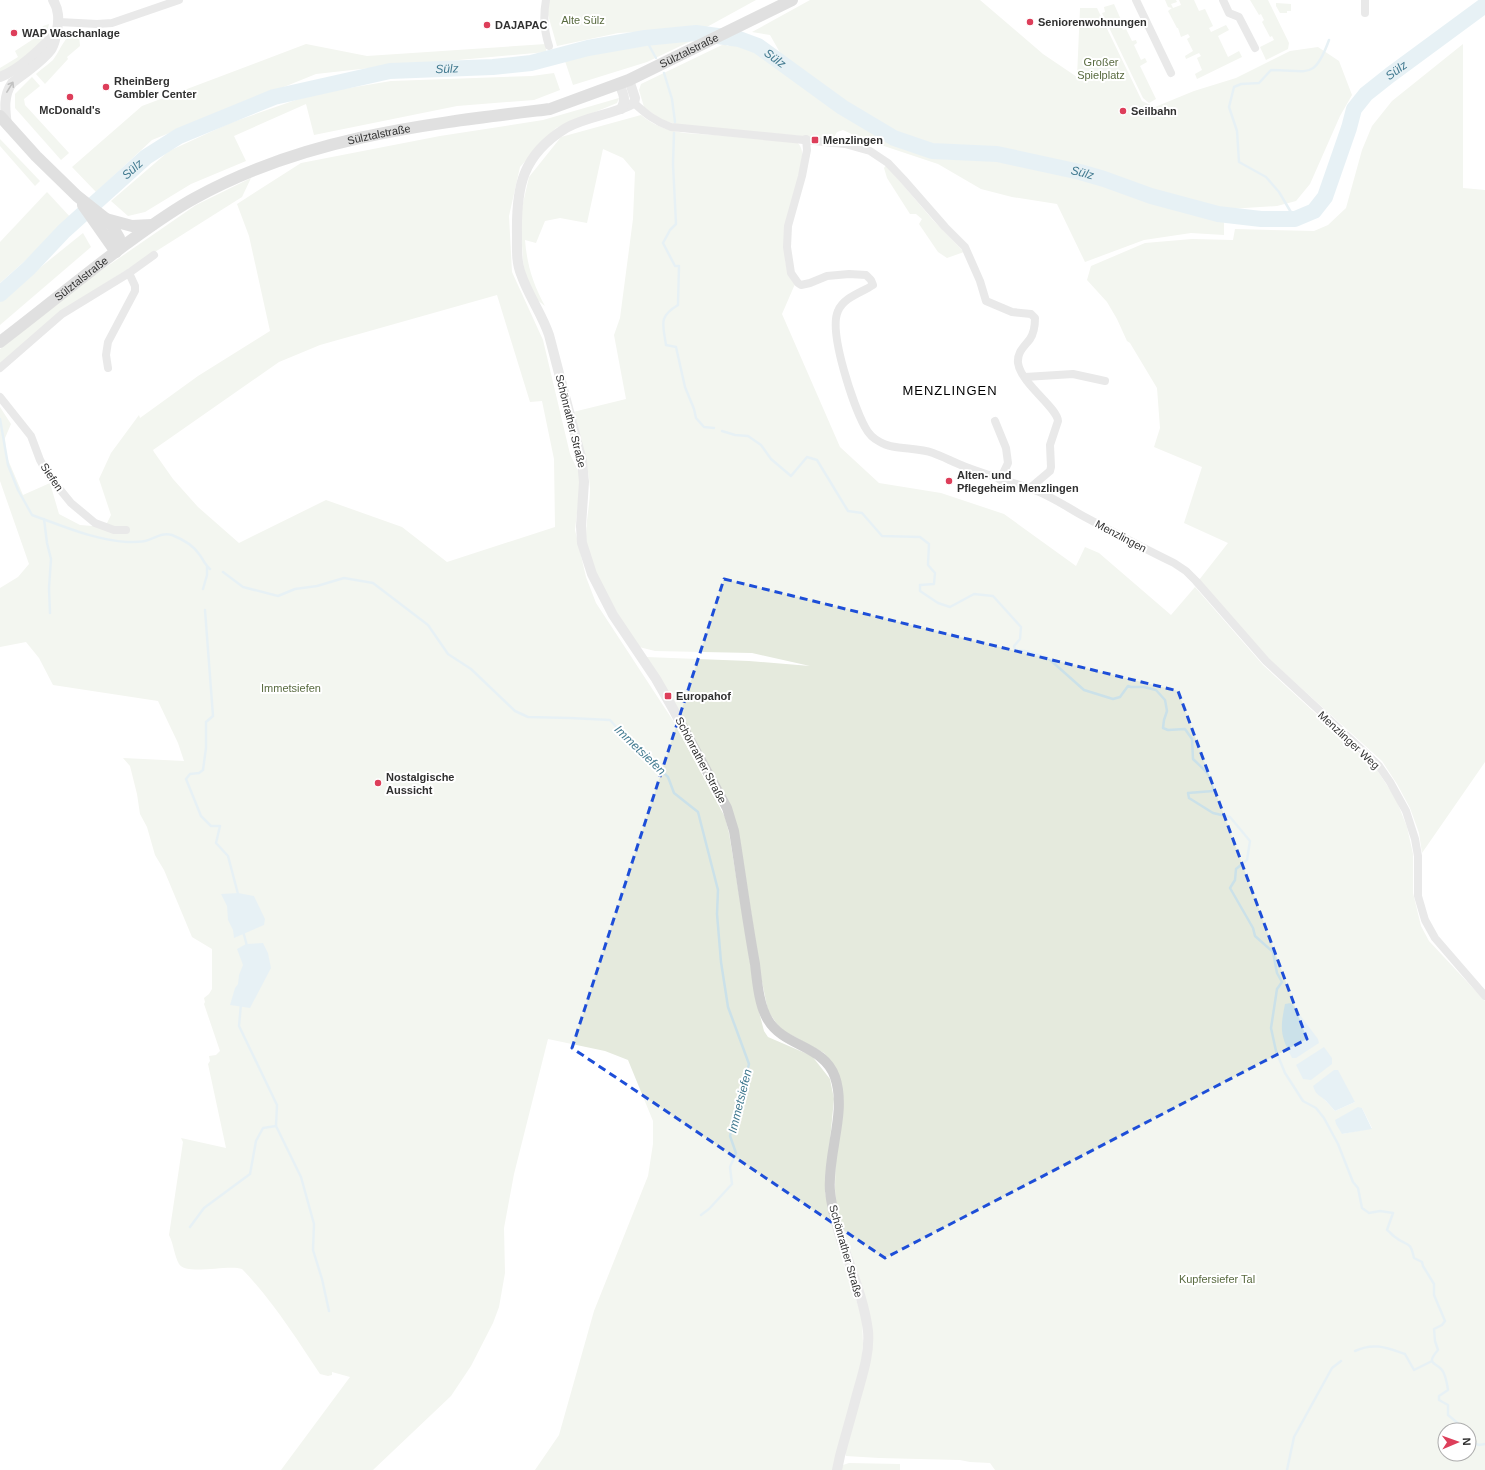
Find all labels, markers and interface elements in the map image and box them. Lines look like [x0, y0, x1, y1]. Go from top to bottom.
park label: Alte Sülz [561, 14, 605, 26]
place label: Seniorenwohnungen [1038, 16, 1147, 28]
marker: Seniorenwohnungen [1025, 17, 1035, 27]
place label: DAJAPAC [495, 19, 547, 31]
marker: DAJAPAC [482, 20, 492, 30]
place label: WAP Waschanlage [22, 27, 120, 39]
marker: WAP Waschanlage [9, 28, 19, 38]
street label: Sülztalstraße [657, 31, 720, 70]
water label: Sülz [761, 46, 789, 71]
park label: Großer Spielplatz [1077, 56, 1125, 81]
water label: Sülz [1383, 58, 1410, 83]
water label: Sülz [435, 61, 459, 76]
place label: RheinBerg Gambler Center [114, 75, 197, 100]
one-way arrow [6, 82, 14, 93]
marker: RheinBerg Gambler Center [101, 82, 111, 92]
marker: McDonald's [65, 92, 75, 102]
place label: McDonald's [39, 104, 101, 116]
place label: Seilbahn [1131, 105, 1177, 117]
marker: Seilbahn [1118, 106, 1128, 116]
street label: Sülztalstraße [346, 122, 411, 147]
place label: Menzlingen [823, 134, 883, 146]
marker: Menzlingen [810, 135, 820, 145]
water label: Sülz [119, 156, 146, 182]
water label: Sülz [1069, 163, 1096, 183]
street label: Sülztalstraße [52, 254, 110, 303]
street label: Schönrather Straße [554, 373, 588, 469]
district label: MENZLINGEN [902, 383, 998, 398]
street label: Siefen [38, 461, 66, 493]
place label: Alten- und Pflegeheim Menzlingen [957, 469, 1079, 494]
marker: Alten- und Pflegeheim Menzlingen [944, 476, 954, 486]
street label: Menzlingen [1093, 517, 1149, 555]
park label: Immetsiefen [261, 682, 321, 694]
place label: Europahof [676, 690, 731, 702]
marker: Europahof [663, 691, 673, 701]
street label: Menzlinger Weg [1316, 709, 1382, 771]
street label: Schönrather Straße [673, 715, 729, 805]
water label: Immetsiefen [612, 722, 669, 778]
place label: Nostalgische Aussicht [386, 771, 454, 796]
marker: Nostalgische Aussicht [373, 778, 383, 788]
water label: Immetsiefen [725, 1067, 755, 1134]
street label: Schönrather Straße [827, 1203, 865, 1299]
park label: Kupfersiefer Tal [1179, 1273, 1255, 1285]
north arrow [1437, 1422, 1477, 1462]
text: N [1461, 1437, 1473, 1446]

